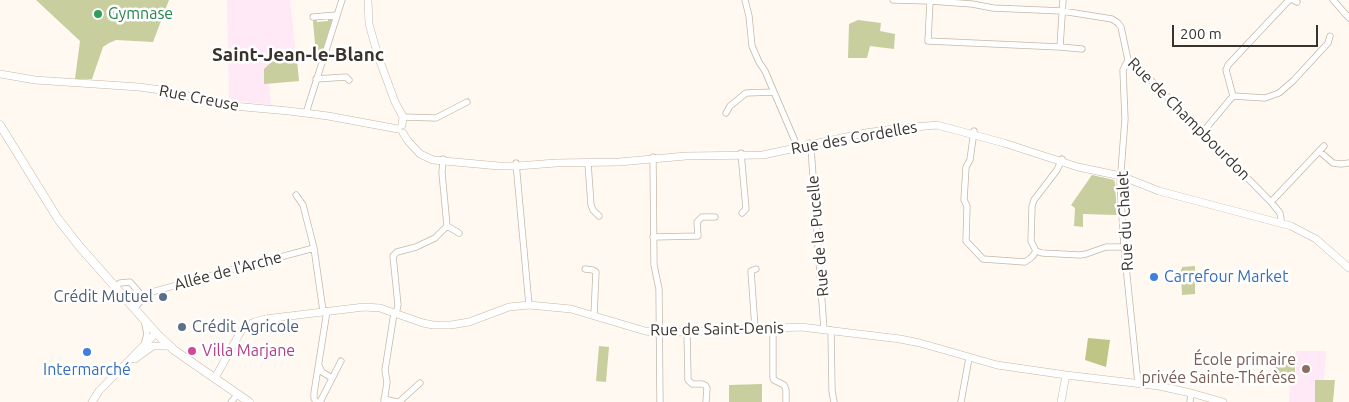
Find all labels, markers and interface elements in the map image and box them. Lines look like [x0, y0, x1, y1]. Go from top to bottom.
place label: Gymnase [108, 4, 173, 24]
marker: Gymnase [92, 8, 104, 20]
scale bar [1174, 15, 1320, 47]
text: 200 m [1180, 25, 1222, 42]
district label: Saint-Jean-le-Blanc [212, 44, 384, 66]
street label: Rue de Champbourdon [1124, 54, 1254, 184]
street label: Rue Creuse [157, 81, 241, 115]
street label: Rue des Cordelles [789, 117, 919, 159]
street label: Rue du Chalet [1113, 170, 1137, 272]
street label: Rue de la Pucelle [803, 175, 833, 297]
street label: Allée de l'Arche [172, 247, 284, 295]
place label: Carrefour Market [1164, 267, 1288, 287]
marker: Carrefour Market [1148, 271, 1160, 283]
place label: Crédit Mutuel [54, 287, 153, 307]
marker: Crédit Mutuel [157, 291, 169, 303]
place label: Crédit Agricole [192, 317, 299, 337]
street label: Rue de Saint-Denis [650, 318, 784, 340]
marker: Crédit Agricole [176, 321, 188, 333]
place label: Villa Marjane [202, 341, 295, 361]
marker: Villa Marjane [186, 345, 198, 357]
marker: Intermarché [81, 346, 93, 358]
place label: École primaire privée Sainte-Thérèse [1141, 350, 1296, 388]
place label: Intermarché [43, 360, 131, 380]
marker: École primaire privée Sainte-Thérèse [1300, 363, 1312, 375]

